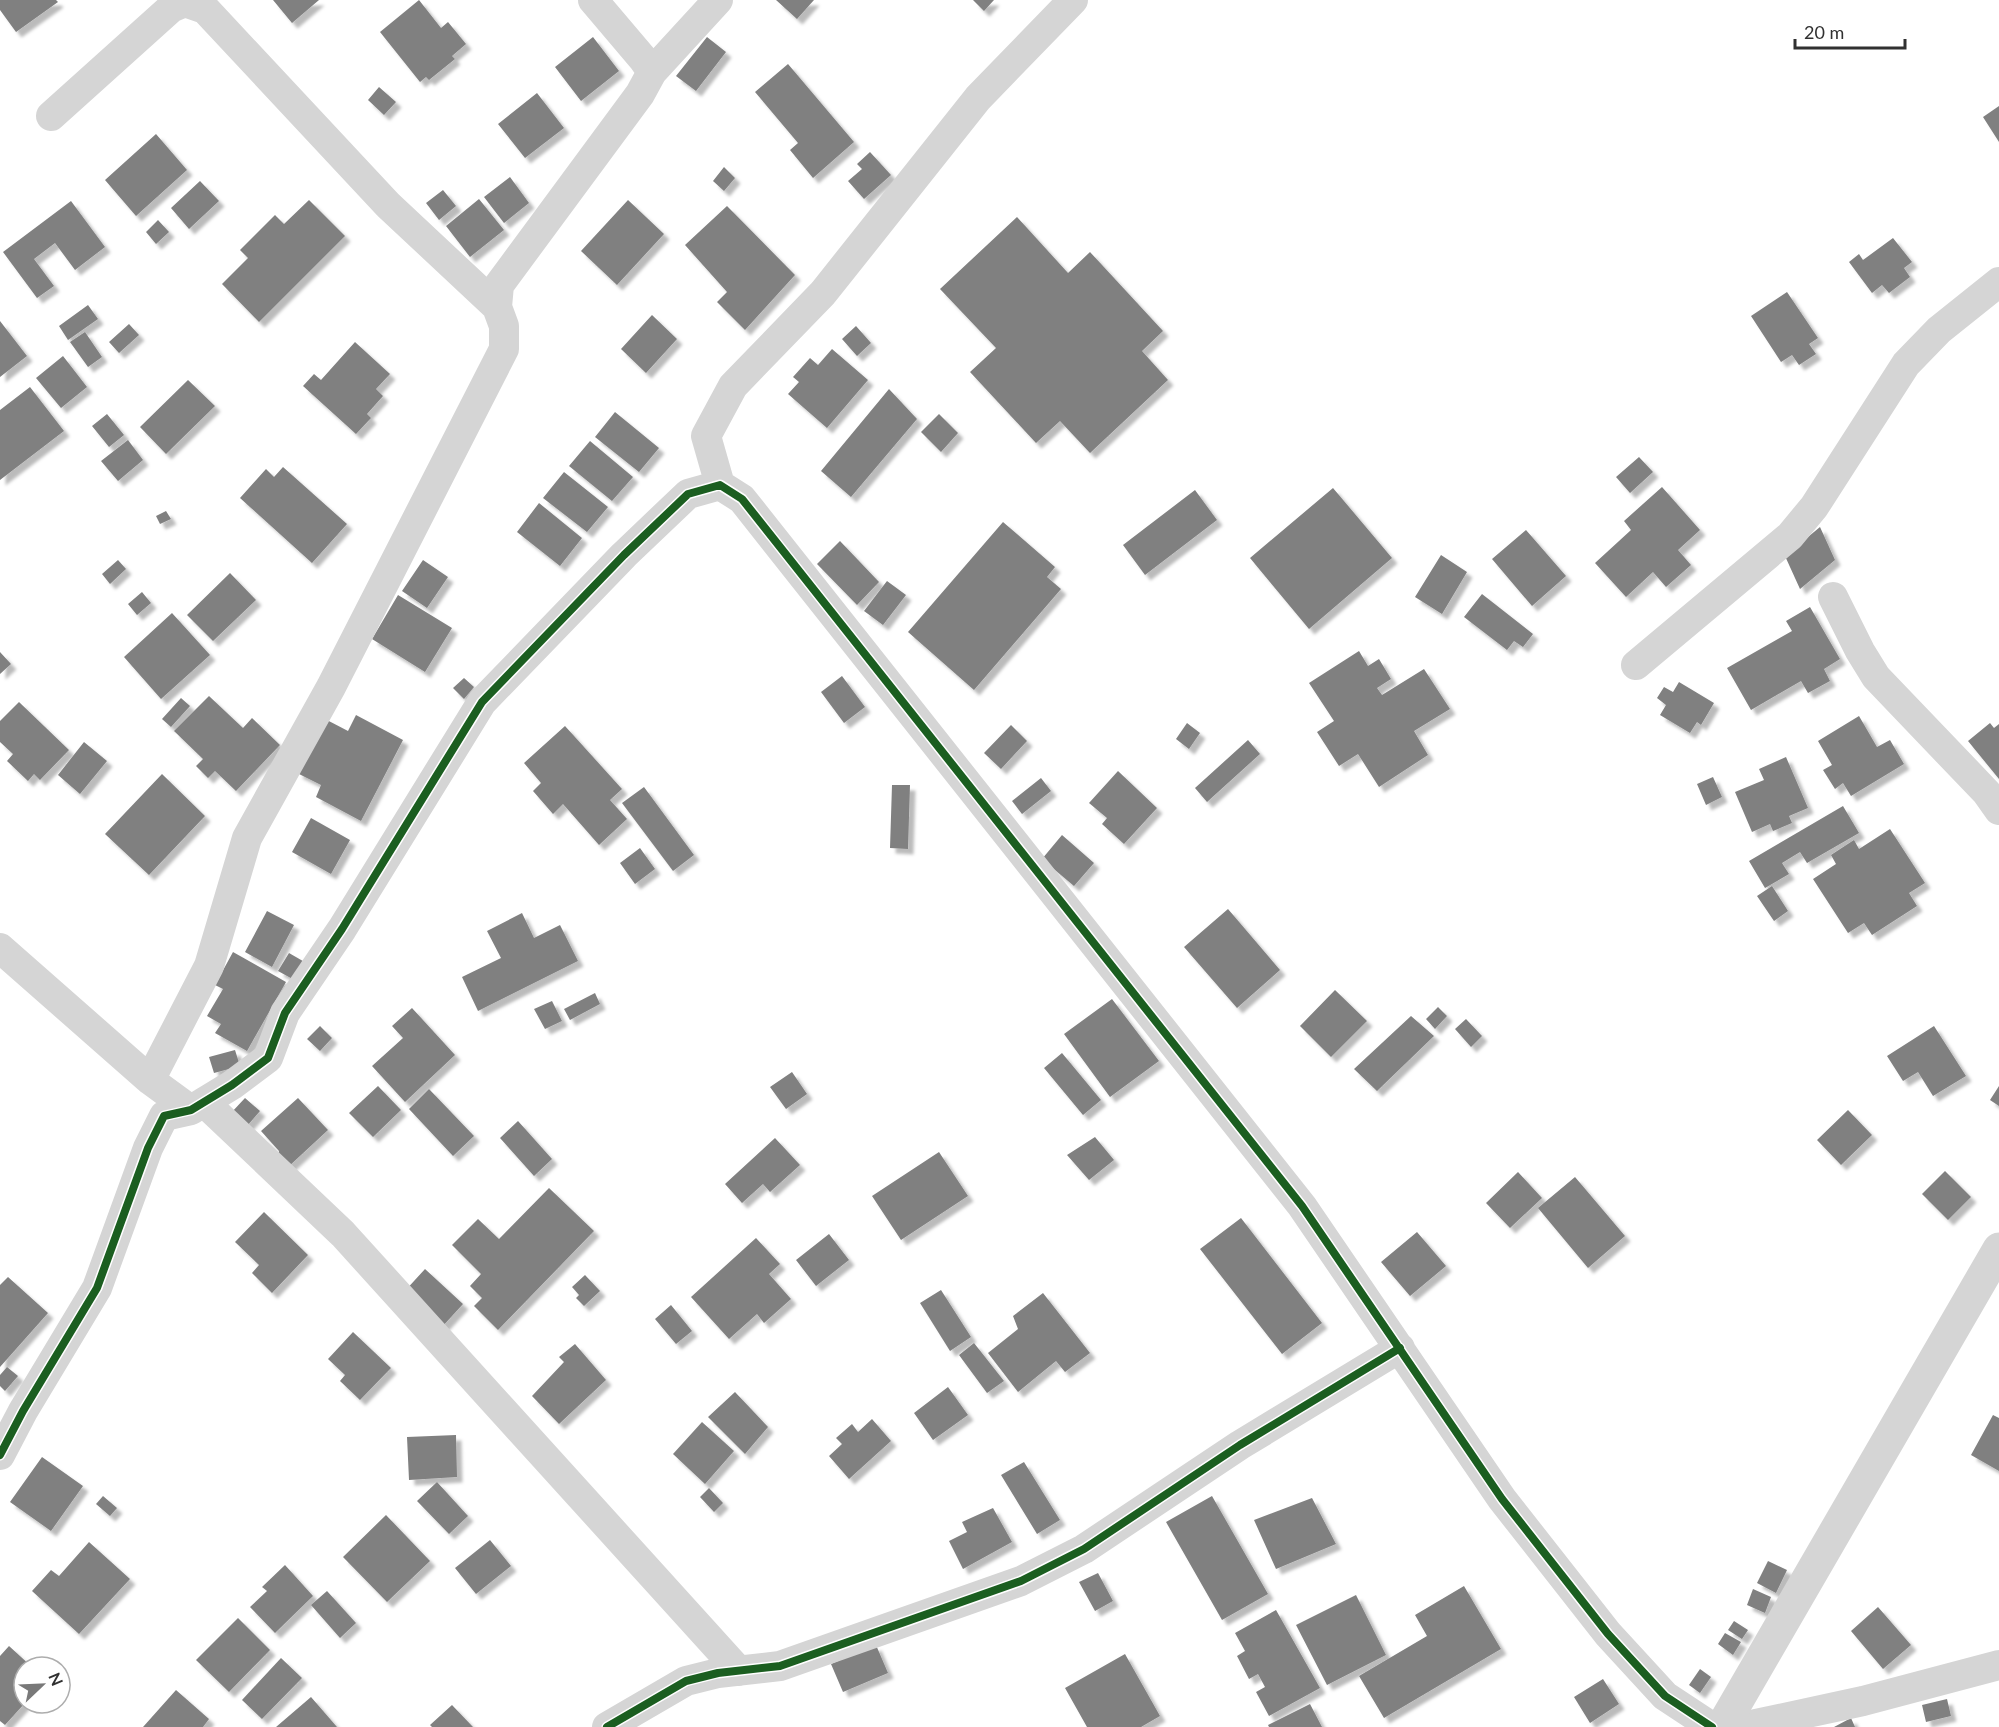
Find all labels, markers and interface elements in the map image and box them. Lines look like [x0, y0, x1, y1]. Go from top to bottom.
scale bar [1795, 12, 1904, 50]
text: 20 m [1804, 21, 1844, 43]
north arrow [12, 1655, 72, 1715]
text: N [45, 1670, 67, 1688]

